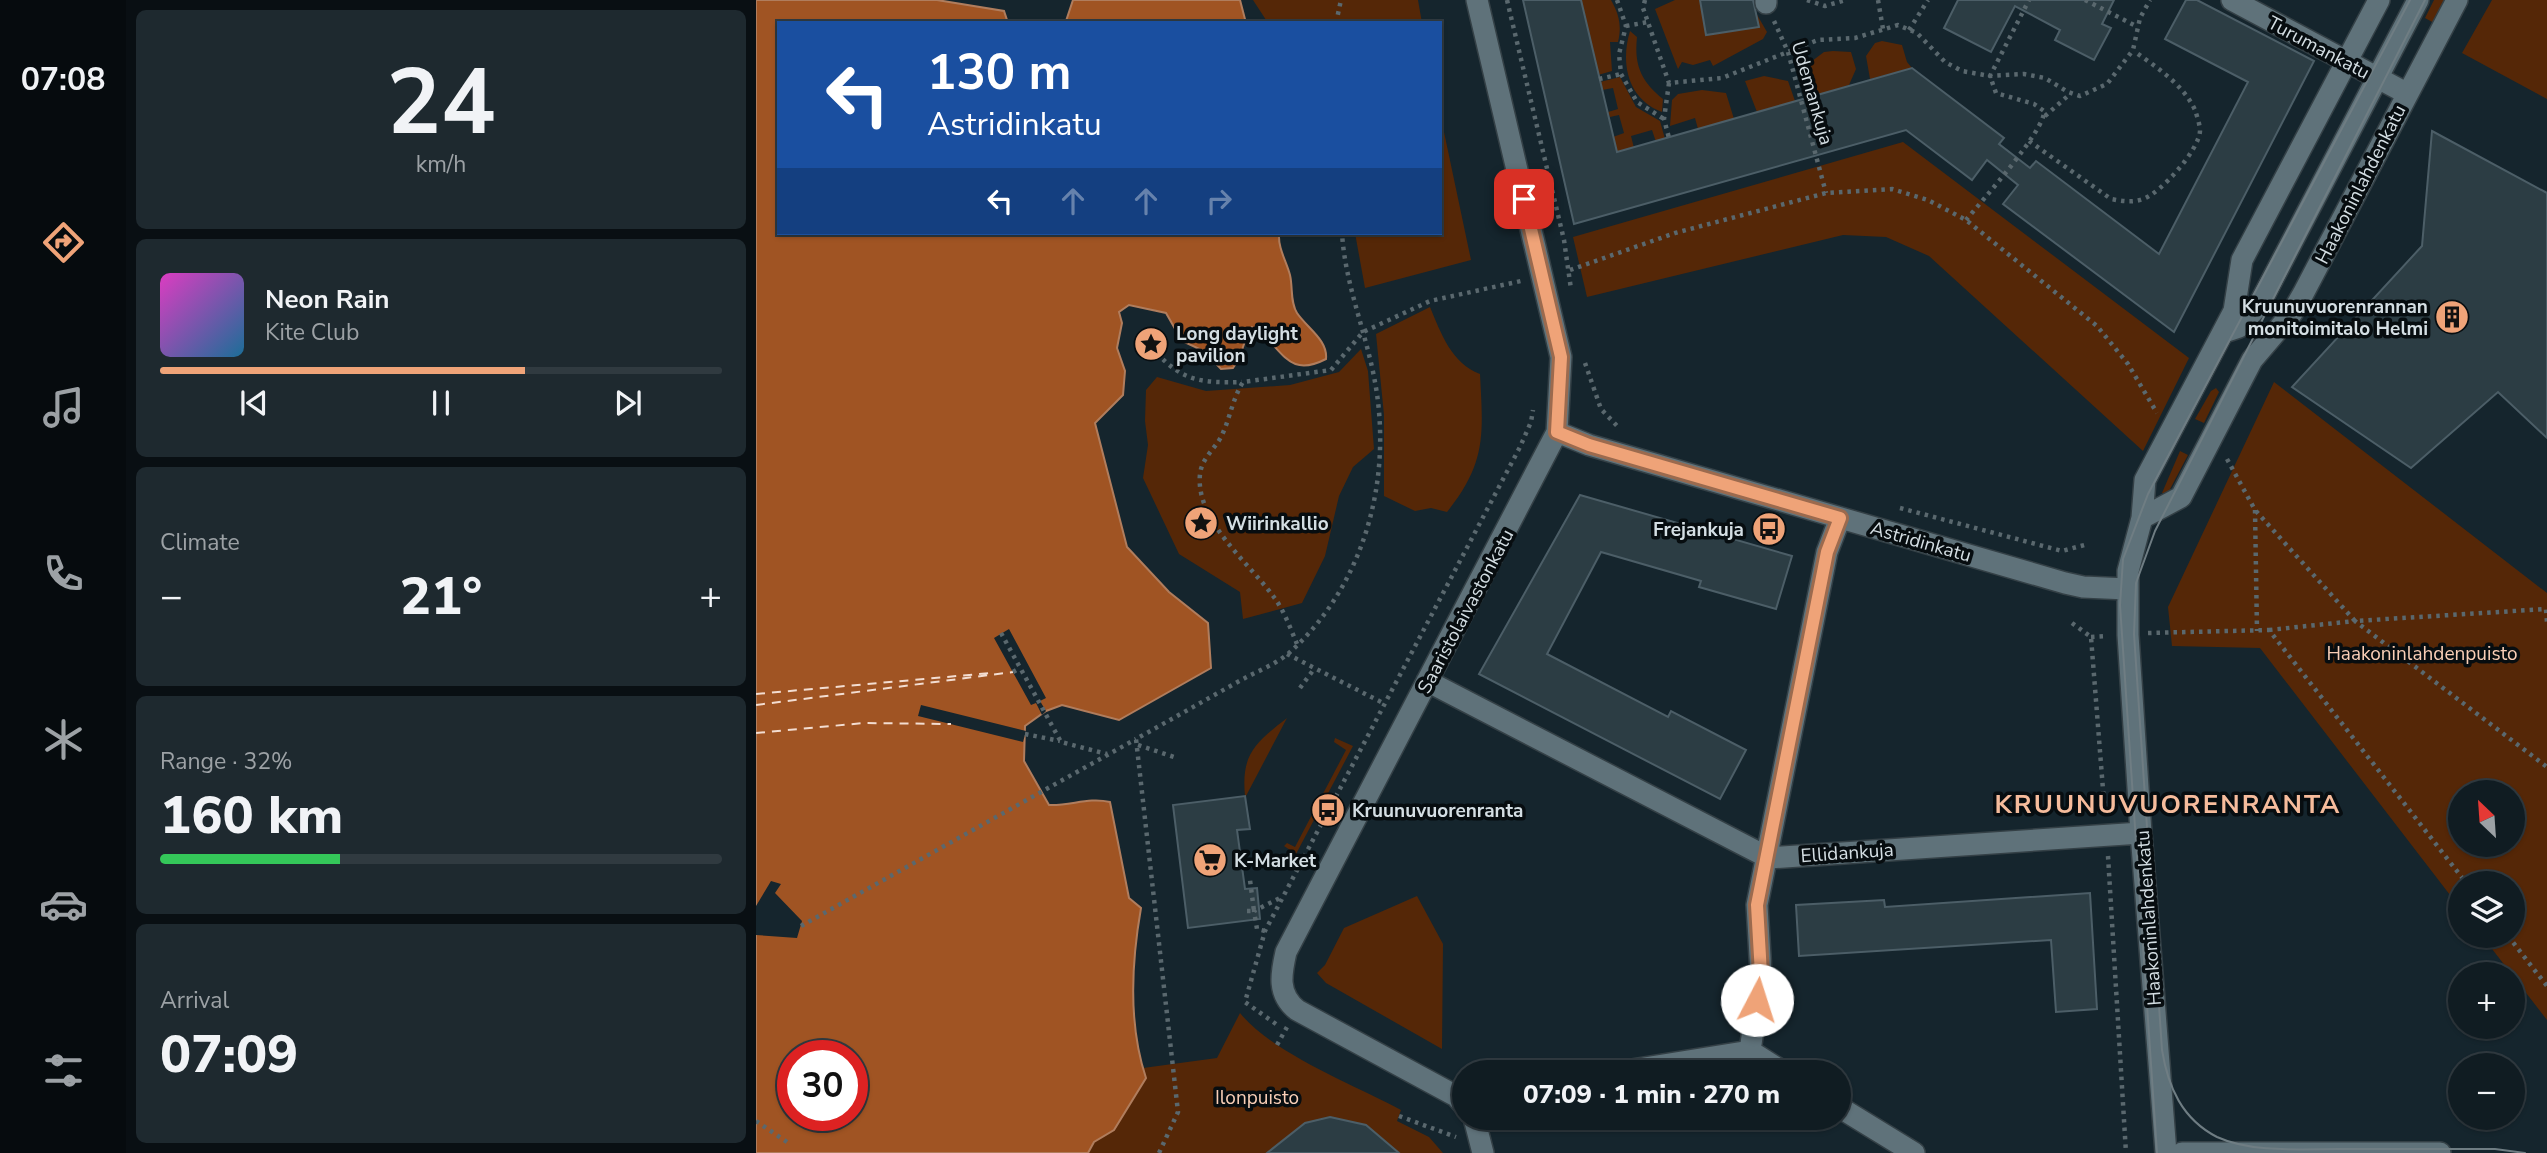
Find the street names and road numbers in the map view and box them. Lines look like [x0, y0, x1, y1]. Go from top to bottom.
street label: Turumankatu [2263, 10, 2374, 86]
street label: Udemankuja [1785, 38, 1839, 148]
street label: Haakoninlahdenkatu [2309, 100, 2412, 269]
street label: Astridinkatu [1867, 515, 1974, 569]
street label: Saaristolaivastonkatu [1412, 525, 1520, 698]
street label: Haakoninlahdenkatu [2130, 829, 2168, 1006]
street label: Ellidankuja [1800, 837, 1895, 869]

